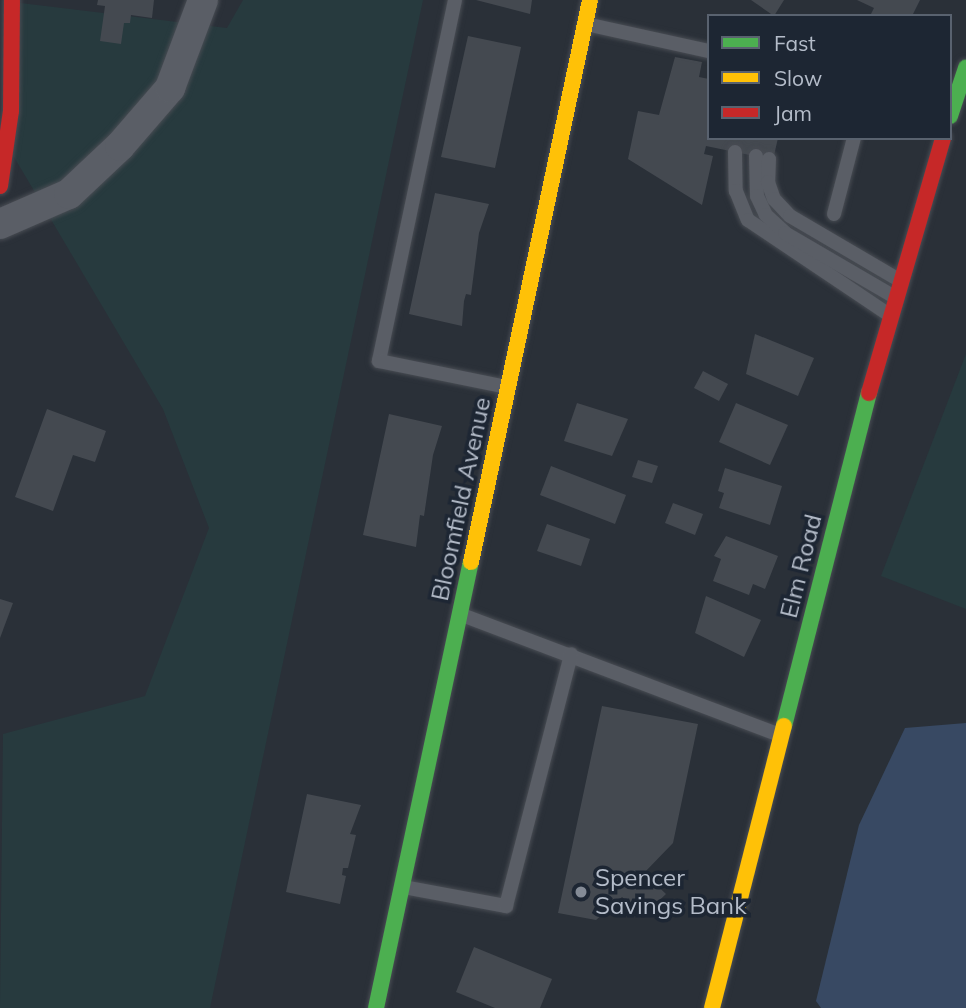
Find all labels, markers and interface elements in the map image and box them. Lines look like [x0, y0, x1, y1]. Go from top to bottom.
legend [707, 14, 952, 140]
text: Fast [774, 30, 816, 56]
text: Slow [774, 65, 822, 91]
text: Jam [774, 100, 812, 126]
street label: Bloomfield Avenue [425, 395, 497, 603]
street label: Elm Road [774, 511, 828, 621]
place label: Spencer Savings Bank [595, 864, 747, 920]
marker: Spencer Savings Bank [573, 884, 589, 900]

